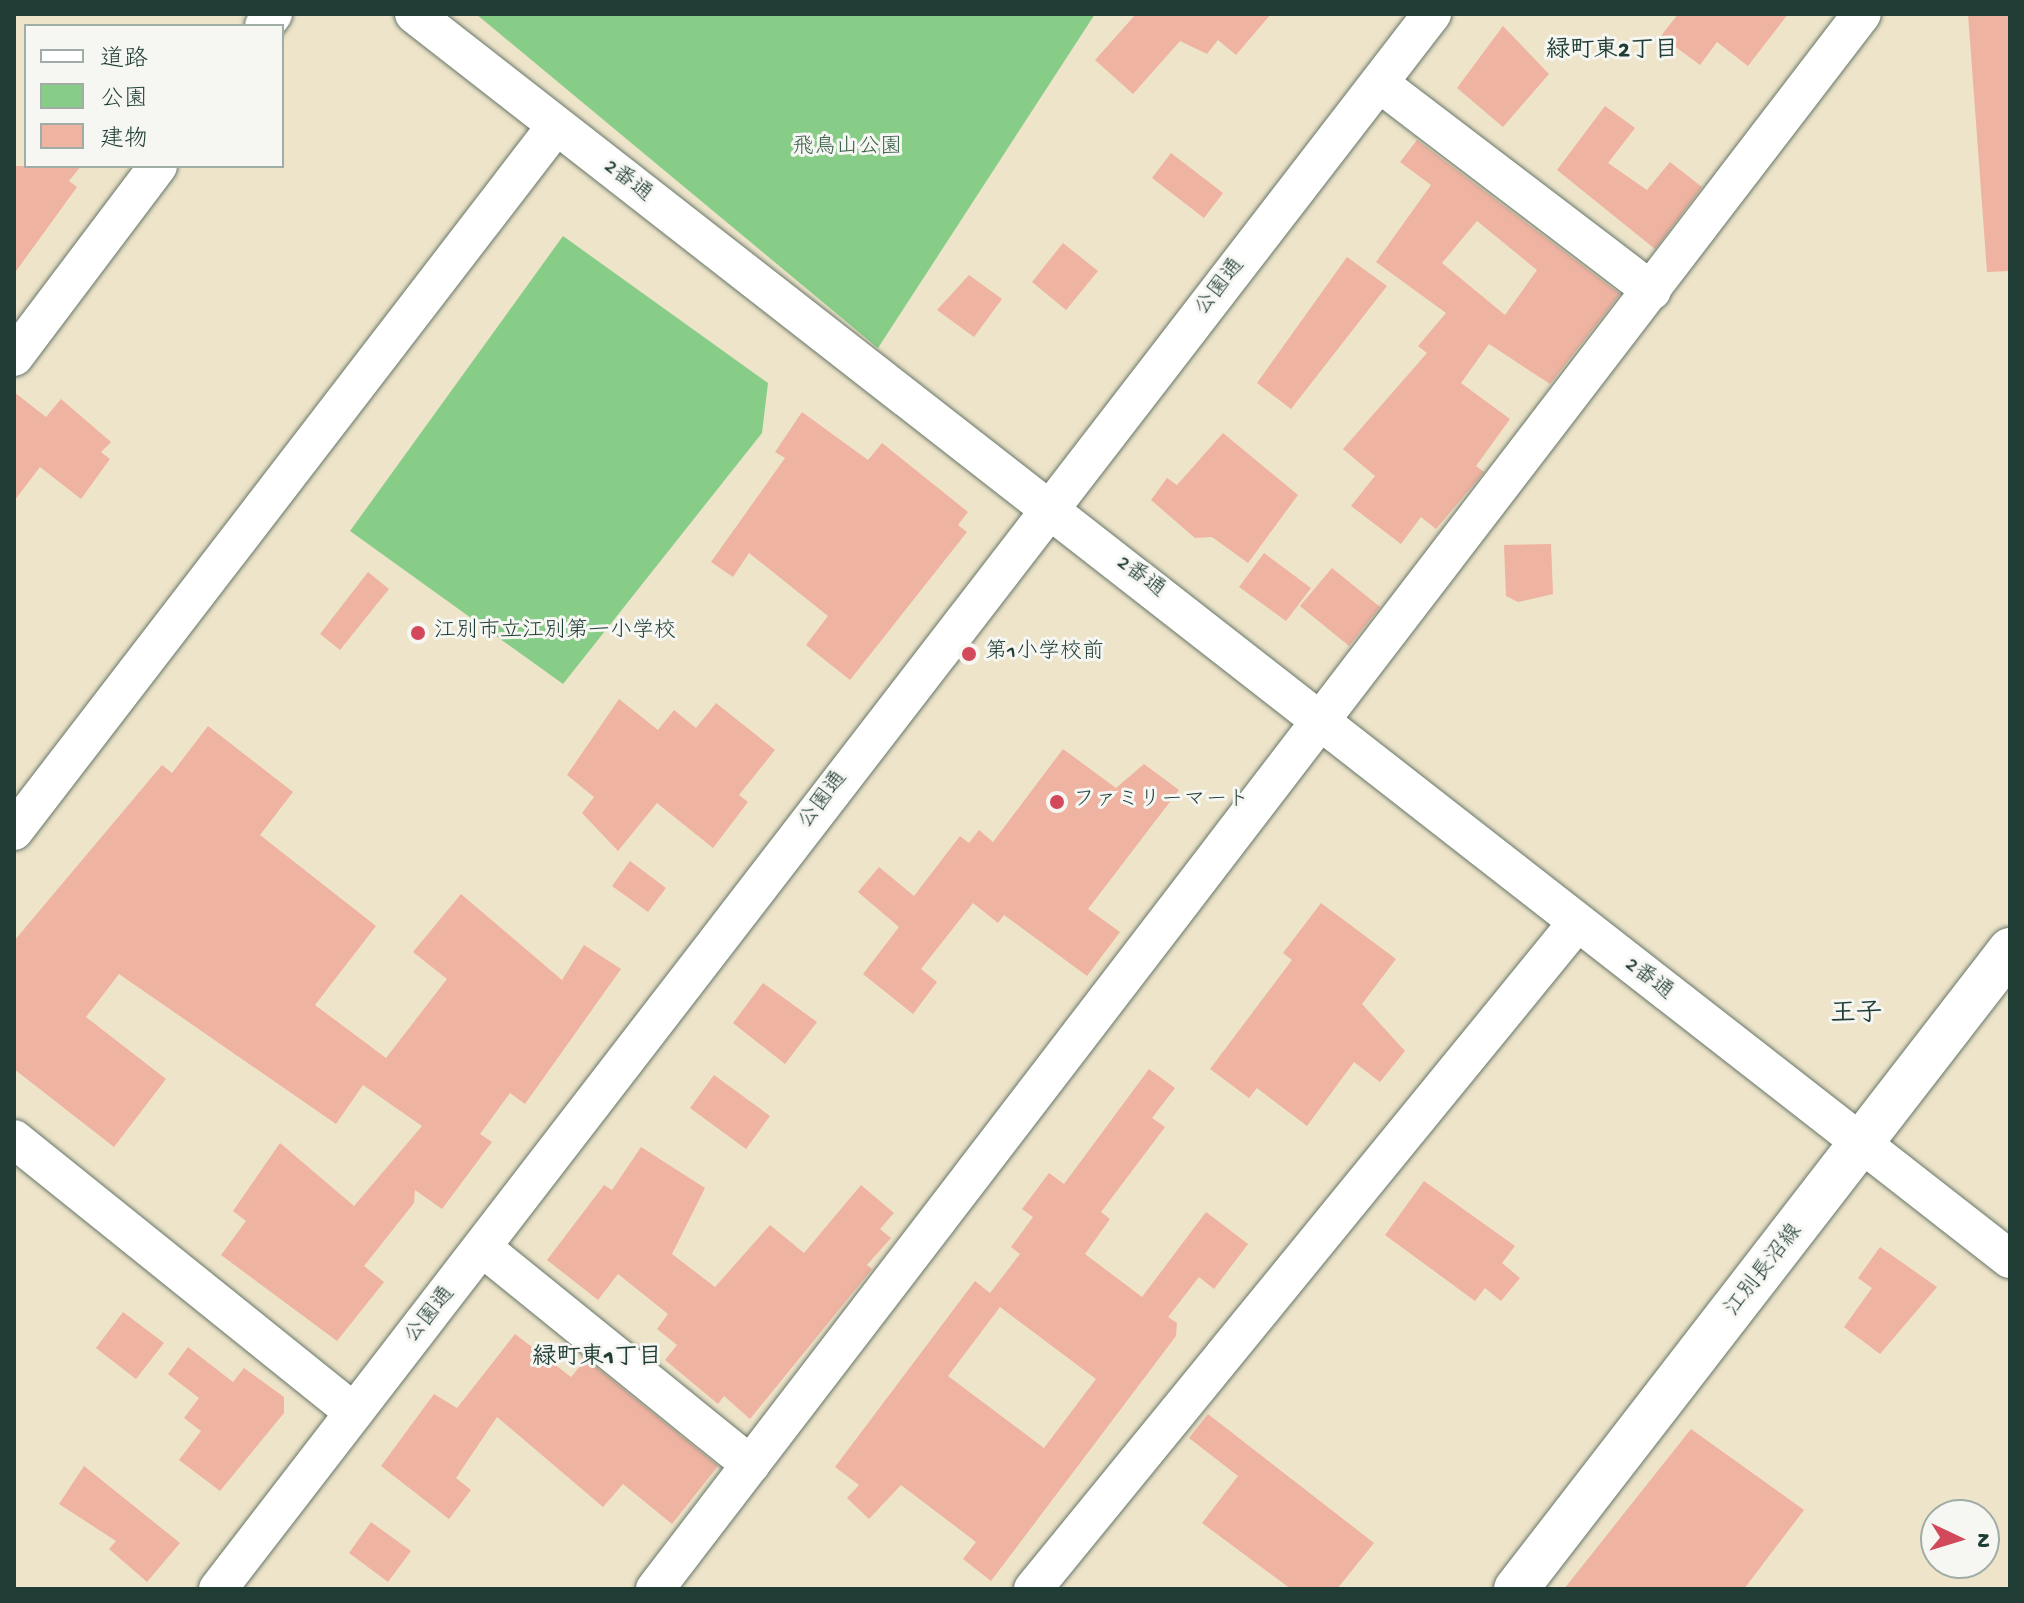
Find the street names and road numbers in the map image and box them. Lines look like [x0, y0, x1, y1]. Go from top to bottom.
street label: 2番通 [597, 155, 657, 209]
street label: 公園通 [1190, 254, 1252, 322]
street label: 2番通 [1110, 551, 1170, 605]
street label: 公園通 [794, 767, 854, 835]
street label: 2番通 [1618, 953, 1678, 1007]
street label: 江別長沼線 [1721, 1220, 1809, 1322]
street label: 公園通 [400, 1282, 462, 1350]

